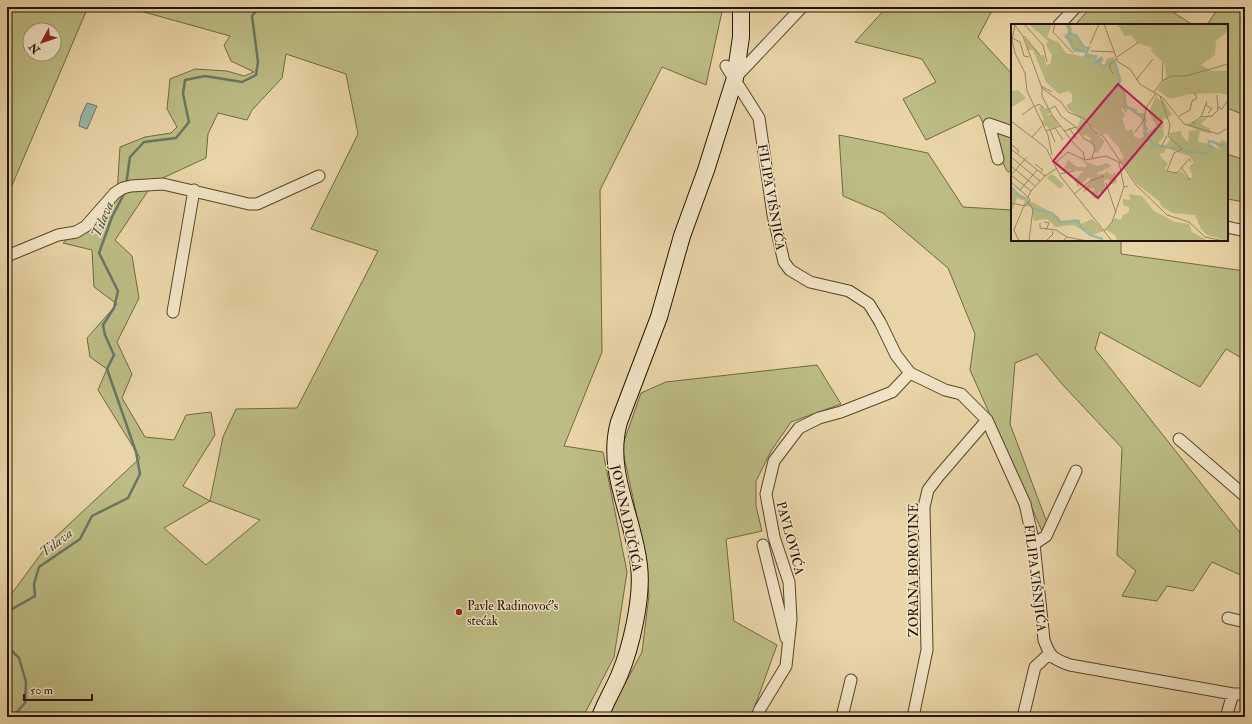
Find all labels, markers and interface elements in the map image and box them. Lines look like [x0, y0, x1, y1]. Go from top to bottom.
north arrow [22, 22, 62, 62]
inset map [1011, 24, 1228, 241]
text: N [26, 39, 44, 57]
street label: FILIPA VIŠNJIĆA [754, 142, 790, 252]
water label: Tilava [87, 198, 118, 240]
street label: JOVANA DUČIĆA [607, 462, 647, 574]
street label: PAVLOVIĆA [773, 499, 809, 578]
street label: ZORANA BOROVINE [906, 503, 922, 637]
street label: FILIPA VIŠNJIĆA [1020, 523, 1052, 633]
water label: Tilava [36, 524, 77, 560]
place label: Pavle Radinovoć's stećak [467, 598, 559, 629]
marker: Pavle Radinovoć's stećak [454, 607, 464, 617]
scale bar [24, 676, 92, 702]
text: 50 m [30, 683, 54, 698]

